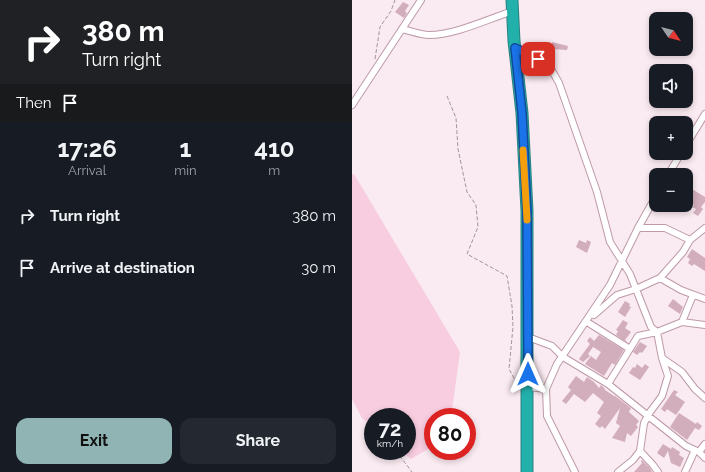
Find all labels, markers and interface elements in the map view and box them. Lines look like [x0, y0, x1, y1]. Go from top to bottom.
north arrow [649, 12, 693, 56]
map controls [649, 12, 693, 212]
text: 380 m [82, 15, 165, 48]
icon: right [16, 16, 68, 68]
pin [521, 42, 555, 76]
icon: arrive [527, 48, 549, 70]
text: Turn right [82, 49, 161, 70]
button: sound [649, 64, 693, 108]
icon: arrive [59, 92, 81, 114]
text: Then [16, 94, 51, 112]
button: + [649, 116, 693, 160]
text: 17:26 [57, 134, 117, 163]
text: 1 [180, 134, 191, 163]
text: 410 [254, 134, 294, 163]
text: Arrival [68, 163, 106, 178]
text: min [174, 163, 197, 178]
text: m [268, 163, 280, 178]
button: − [649, 168, 693, 212]
icon: right [16, 205, 38, 227]
text: Turn right [50, 207, 120, 225]
text: 380 m [292, 207, 336, 225]
icon: arrive [16, 257, 38, 279]
text: Arrive at destination [50, 259, 195, 277]
text: 30 m [301, 259, 336, 277]
position arrow [507, 353, 549, 395]
speed limit sign: 80 [424, 408, 476, 460]
text: 72 [379, 417, 401, 441]
button: Exit [16, 418, 172, 464]
button: Share [180, 418, 336, 464]
text: km/h [377, 438, 403, 449]

